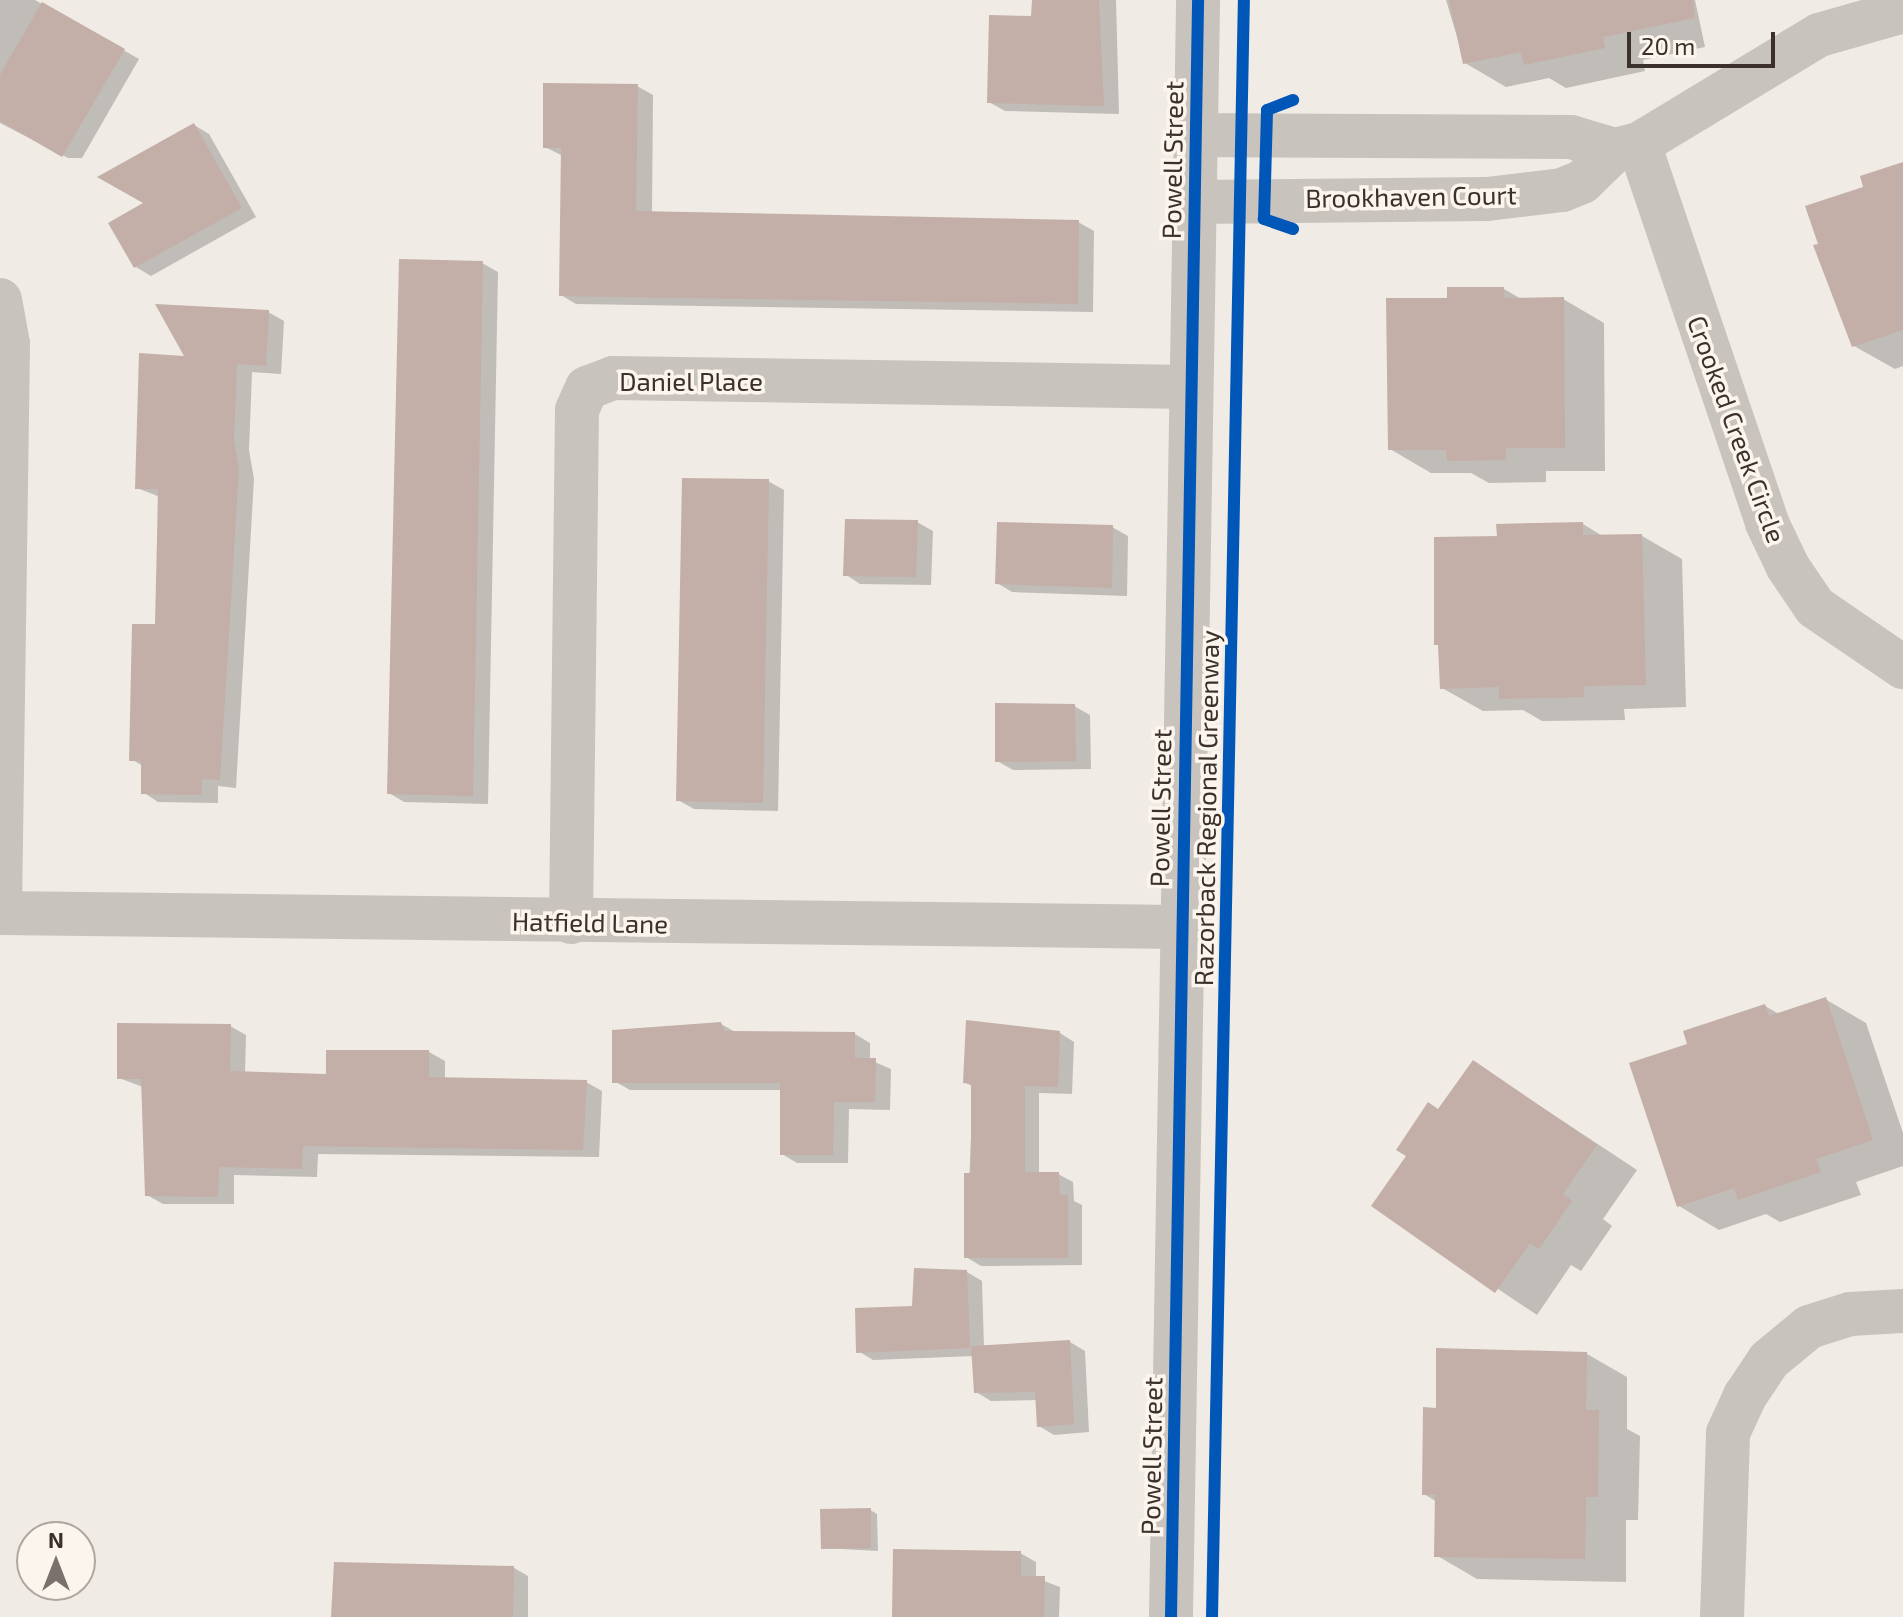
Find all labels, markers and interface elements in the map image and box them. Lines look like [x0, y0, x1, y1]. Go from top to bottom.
scale bar [1631, 16, 1779, 66]
text: 20 m [1641, 31, 1695, 60]
street label: Powell Street [1155, 80, 1189, 240]
street label: Brookhaven Court [1305, 179, 1517, 213]
street label: Crooked Creek Circle [1681, 311, 1793, 547]
street label: Daniel Place [619, 365, 763, 397]
street label: Razorback Regional Greenway [1187, 629, 1225, 987]
street label: Powell Street [1143, 728, 1177, 888]
street label: Hatfield Lane [512, 905, 668, 939]
street label: Powell Street [1134, 1376, 1168, 1536]
north arrow [16, 1521, 96, 1601]
text: N [48, 1526, 64, 1552]

